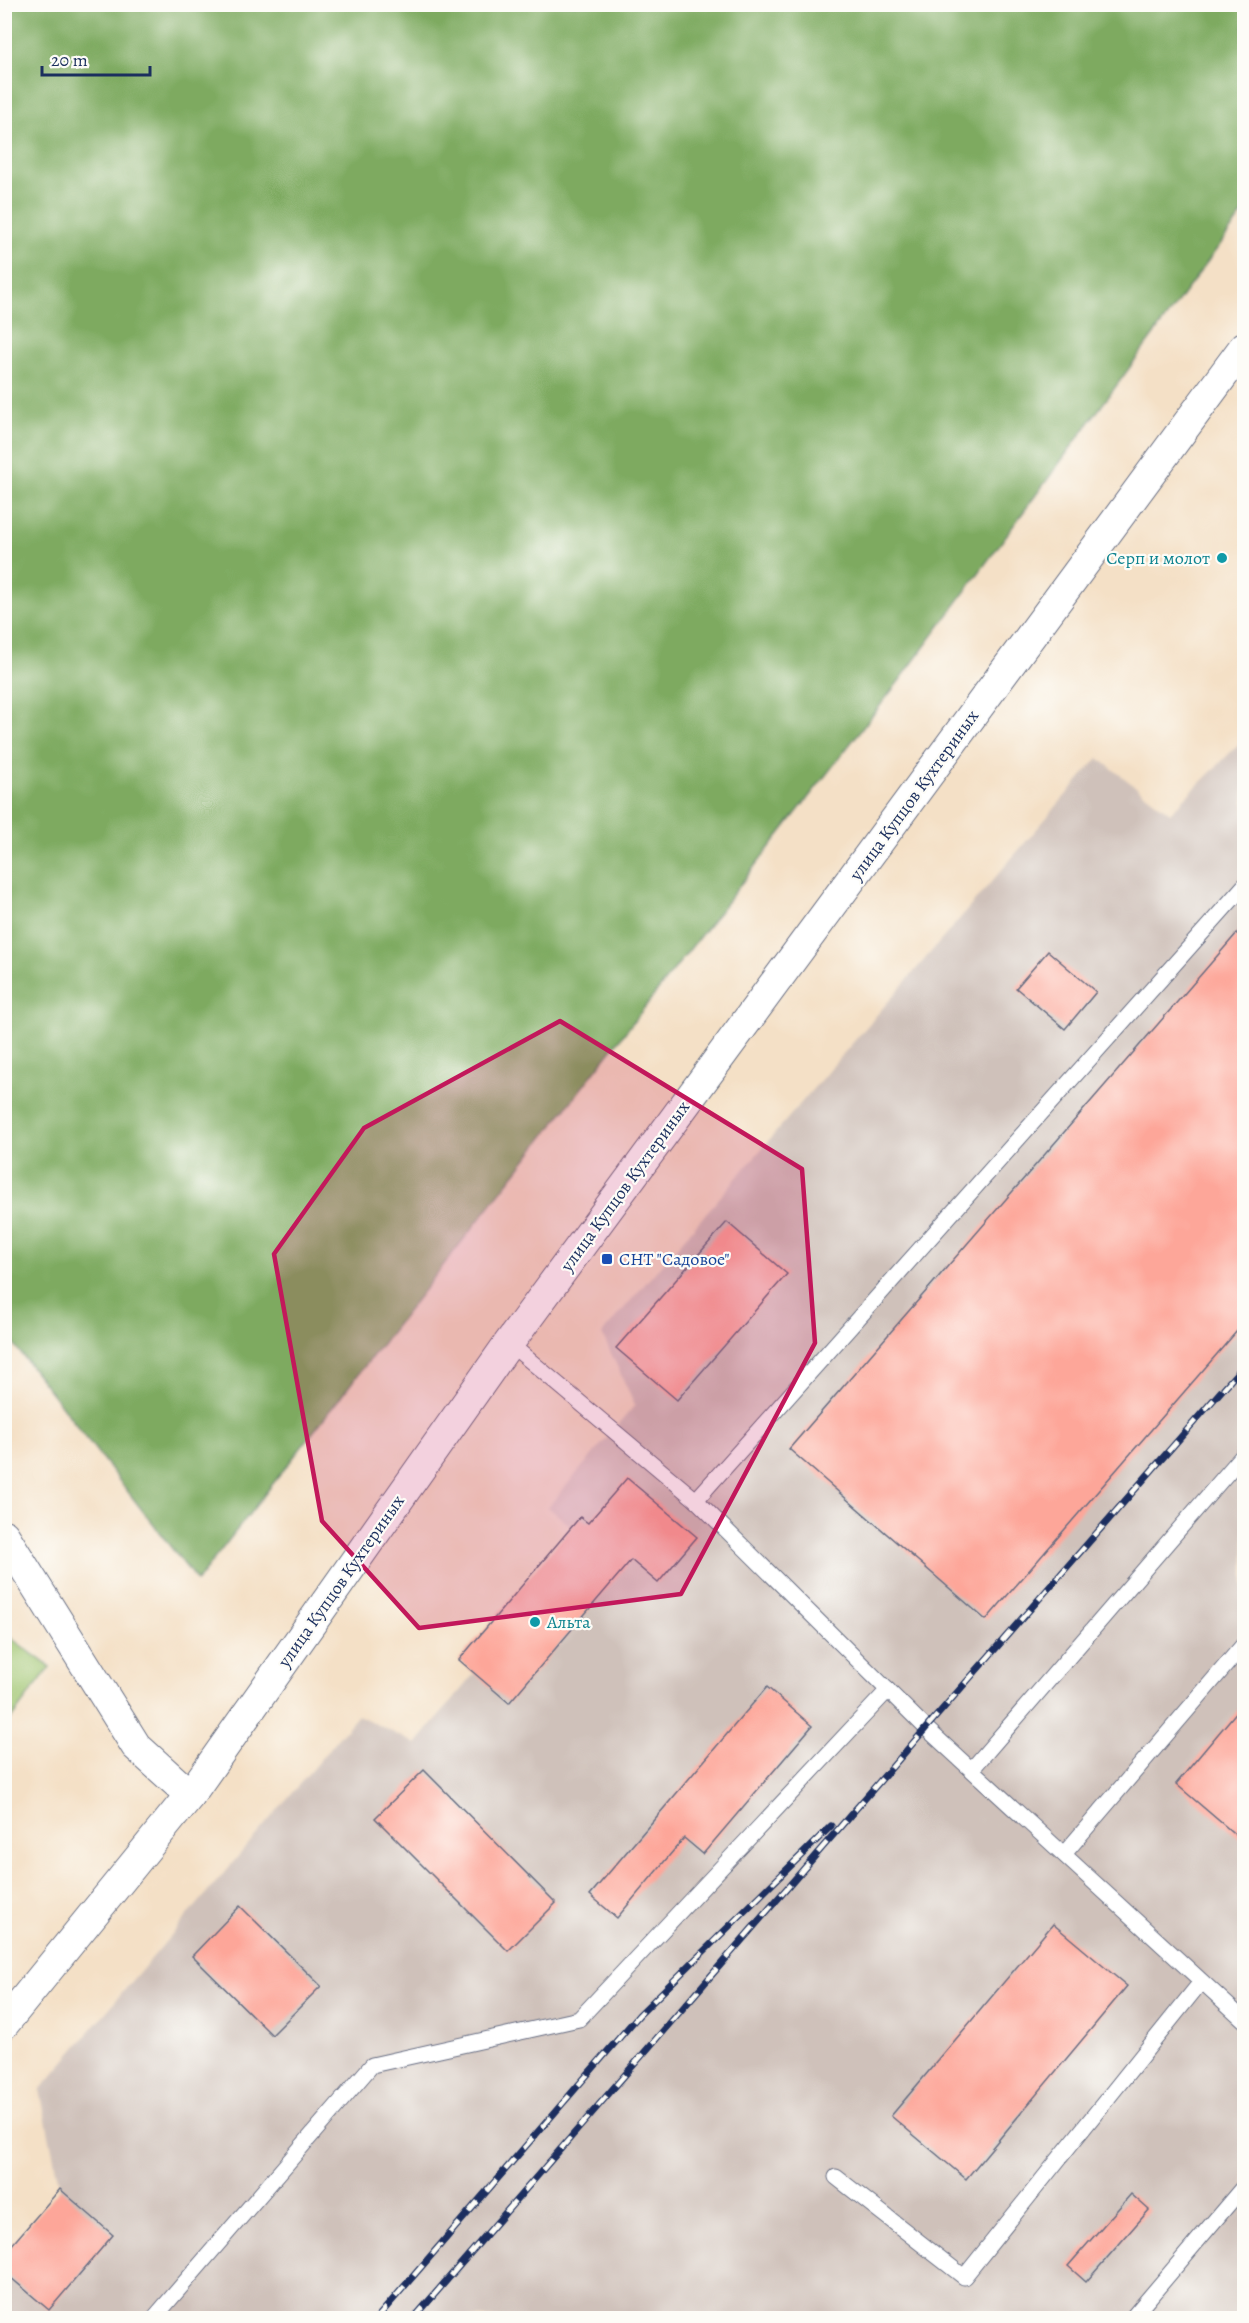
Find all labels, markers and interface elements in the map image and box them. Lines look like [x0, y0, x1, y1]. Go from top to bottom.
scale bar [42, 39, 150, 77]
text: 20 m [51, 48, 88, 72]
place label: Серп и молот [1106, 546, 1210, 570]
marker: Серп и молот [1215, 551, 1229, 565]
street label: улица Купцов Кухтериных [843, 705, 984, 886]
street label: улица Купцов Кухтериных [554, 1096, 695, 1277]
place label: СНТ "Садовое" [619, 1247, 730, 1271]
marker: СНТ "Садовое" [600, 1252, 614, 1266]
street label: улица Купцов Кухтериных [272, 1490, 410, 1673]
place label: Альта [546, 1610, 591, 1634]
marker: Альта [528, 1615, 542, 1629]

